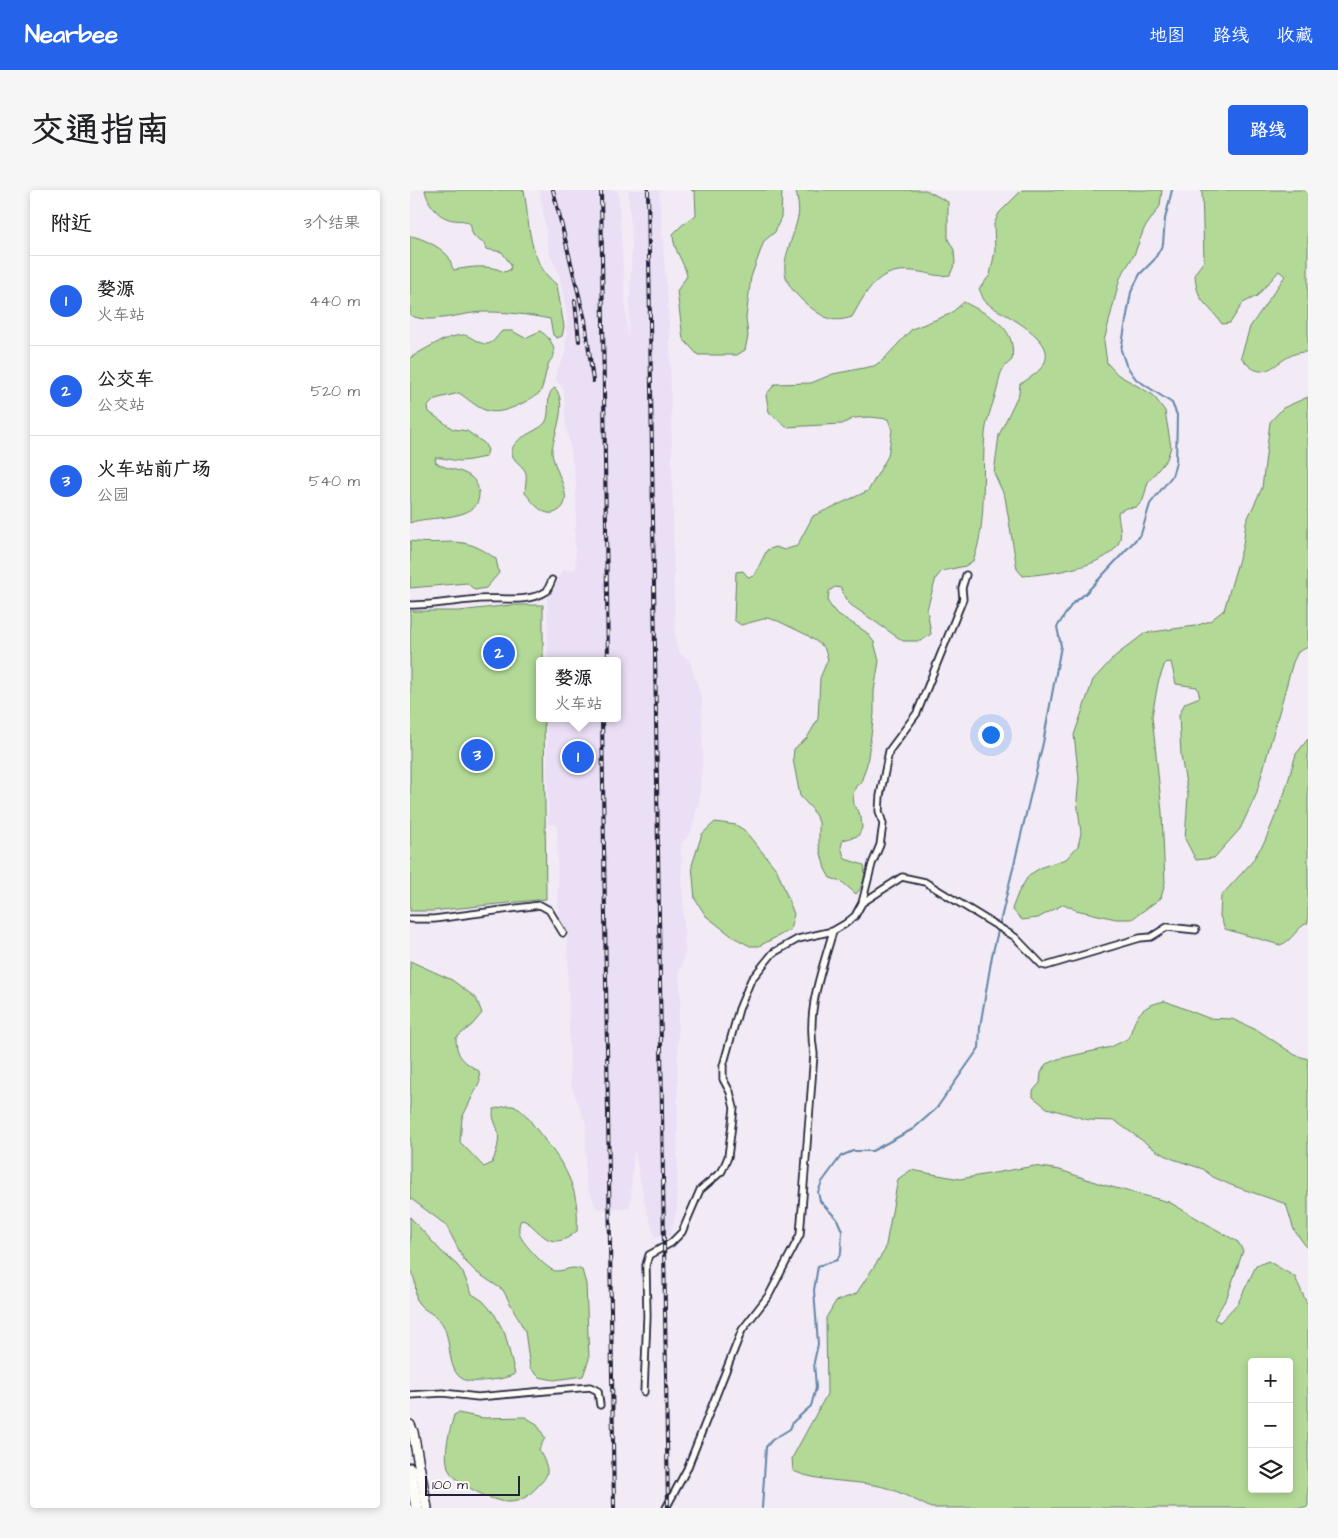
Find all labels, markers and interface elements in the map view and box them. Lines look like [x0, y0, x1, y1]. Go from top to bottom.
text: Nearbee [25, 18, 118, 52]
text: 地图 [1149, 23, 1185, 48]
text: 路线 [1213, 23, 1249, 48]
text: 收藏 [1277, 23, 1313, 48]
button: 路线 [1228, 105, 1308, 155]
text: 交通指南 [30, 106, 170, 155]
text: 附近 [50, 209, 92, 238]
text: 3个结果 [304, 212, 360, 234]
text: 婺源 [97, 276, 135, 303]
text: 1 [65, 290, 67, 312]
text: 440 m [309, 290, 360, 312]
text: 火车站 [97, 304, 145, 326]
text: 公交车 [97, 366, 154, 393]
text: 2 [61, 380, 71, 402]
text: 520 m [311, 380, 360, 402]
text: 公交站 [97, 394, 145, 416]
text: 火车站前广场 [97, 456, 211, 483]
text: 3 [62, 470, 70, 492]
text: 540 m [309, 470, 360, 492]
text: 公园 [97, 484, 129, 506]
pin: 2 [483, 634, 515, 672]
popup [536, 657, 621, 722]
text: 婺源 [554, 665, 593, 692]
text: 火车站 [554, 693, 603, 715]
your location [978, 722, 1004, 748]
pin: 3 [461, 736, 493, 774]
pin: 1 [562, 738, 594, 776]
map controls [1248, 1358, 1293, 1493]
button: + [1248, 1358, 1293, 1403]
button: − [1248, 1403, 1293, 1448]
button: layers [1248, 1448, 1293, 1493]
scale bar [425, 1473, 520, 1496]
text: 100 m [432, 1475, 468, 1495]

